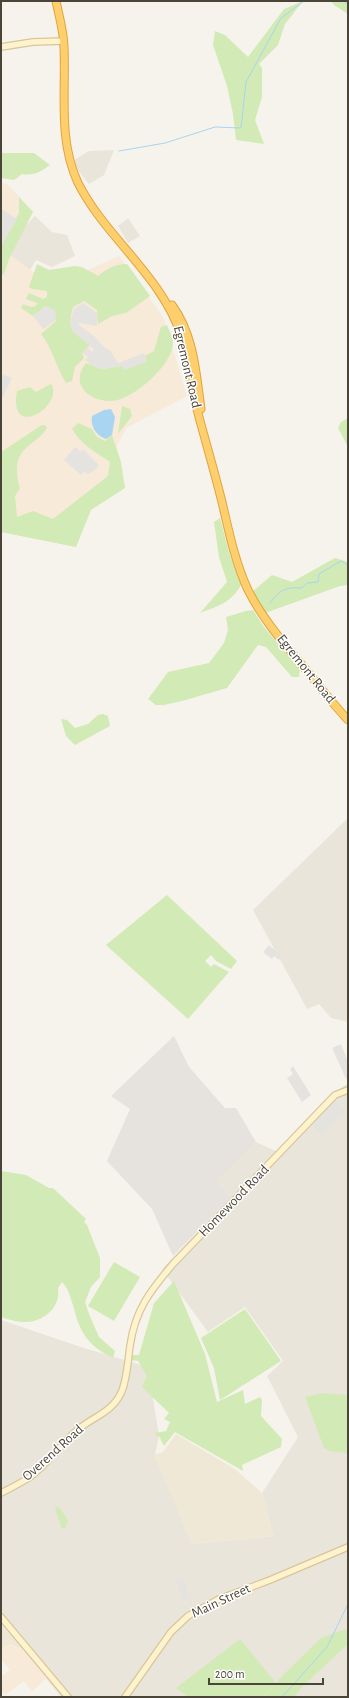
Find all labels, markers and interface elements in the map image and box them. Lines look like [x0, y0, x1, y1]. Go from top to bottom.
street label: Egremont Road [171, 325, 203, 409]
street label: Egremont Road [274, 632, 338, 706]
street label: Homewood Road [196, 1162, 272, 1240]
street label: Overend Road [20, 1422, 86, 1484]
street label: Main Street [189, 1581, 253, 1621]
scale bar [209, 1660, 323, 1686]
text: 200 m [215, 1668, 245, 1680]

